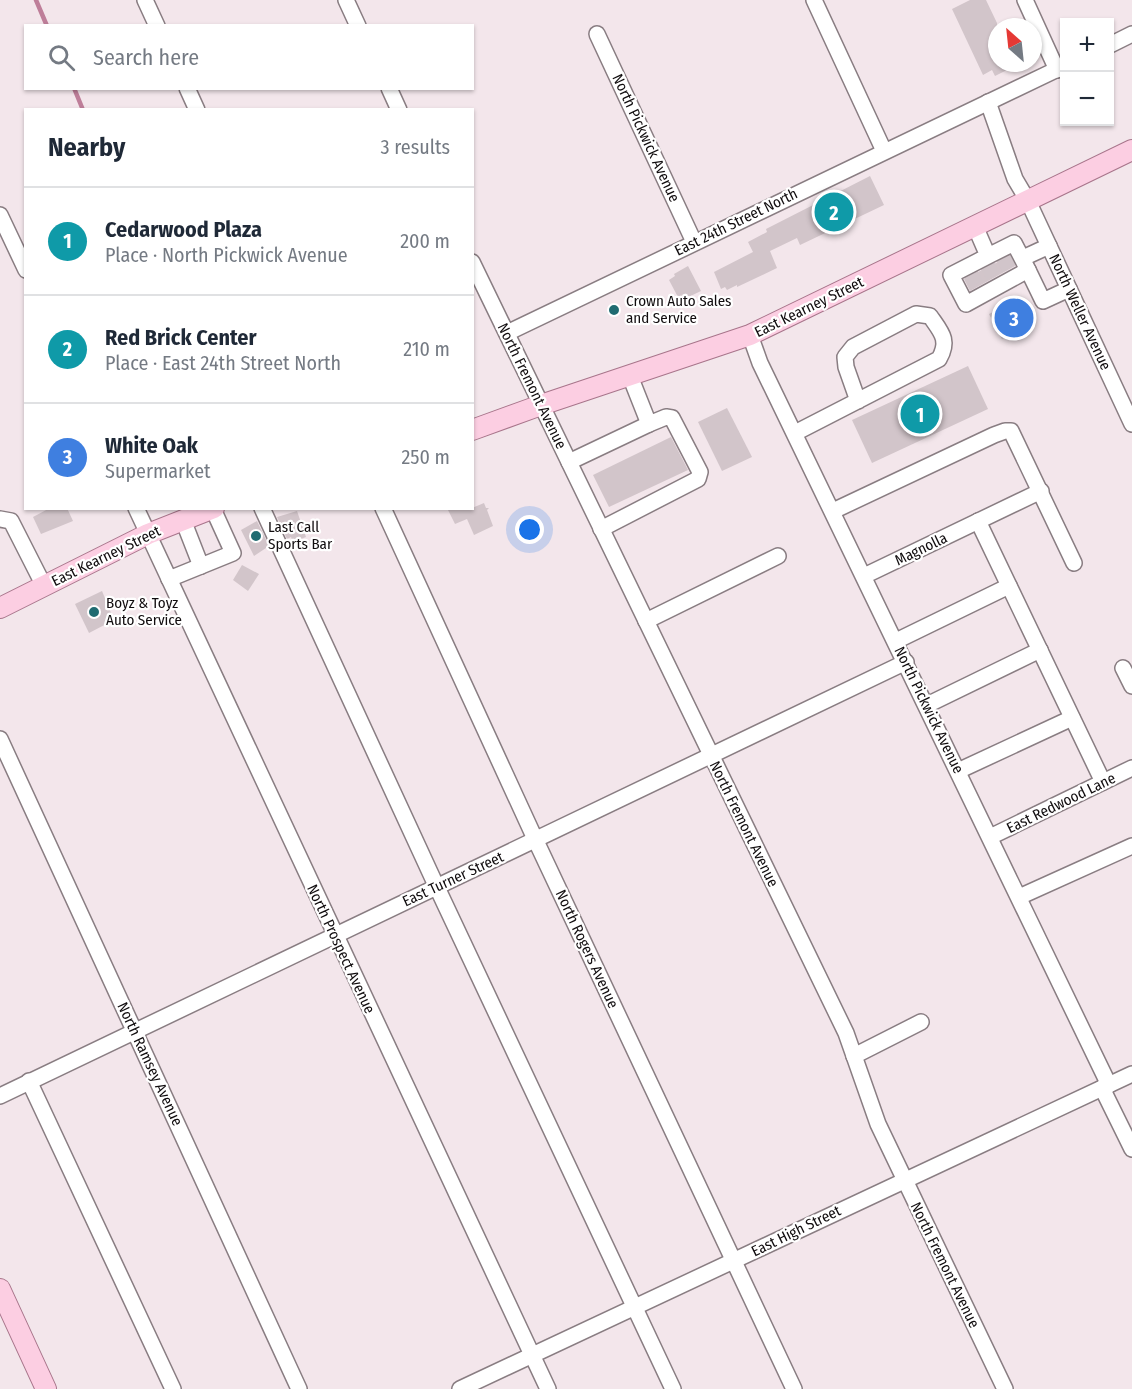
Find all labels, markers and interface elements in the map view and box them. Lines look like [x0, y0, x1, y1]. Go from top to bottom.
north arrow [988, 18, 1042, 72]
map controls [1060, 18, 1114, 126]
button: + [1060, 18, 1114, 72]
search box [24, 24, 474, 90]
icon: search [45, 41, 78, 74]
text: Search here [93, 44, 199, 71]
street label: North Pickwick Avenue [608, 71, 684, 205]
button: − [1060, 72, 1114, 126]
text: Nearby [48, 132, 125, 163]
text: 3 results [381, 135, 450, 159]
street label: East 24th Street North [672, 184, 800, 260]
pin: 2 [814, 190, 854, 234]
text: Cedarwood Plaza [105, 216, 262, 243]
text: 1 [63, 229, 72, 253]
text: 200 m [400, 229, 450, 253]
text: Place · North Pickwick Avenue [105, 243, 348, 267]
street label: North Weller Avenue [1045, 251, 1115, 373]
street label: East Kearney Street [752, 273, 866, 341]
place label: Crown Auto Sales and Service [626, 292, 732, 327]
pin: 3 [994, 296, 1034, 340]
marker: Crown Auto Sales and Service [607, 303, 621, 317]
street label: North Fremont Avenue [494, 320, 570, 452]
text: Red Brick Center [105, 324, 257, 351]
text: 2 [63, 337, 72, 361]
text: 210 m [403, 337, 450, 361]
text: Place · East 24th Street North [105, 351, 341, 375]
pin: 1 [900, 392, 940, 436]
text: White Oak [105, 432, 198, 459]
text: 3 [63, 445, 72, 469]
text: 250 m [402, 445, 450, 469]
text: Supermarket [105, 459, 211, 483]
your location [515, 515, 544, 544]
place label: Last Call Sports Bar [268, 518, 333, 553]
street label: East Kearney Street [49, 522, 163, 590]
marker: Last Call Sports Bar [249, 529, 263, 543]
street label: Magnolla [892, 529, 950, 569]
place label: Boyz & Toyz Auto Service [106, 594, 182, 629]
marker: Boyz & Toyz Auto Service [87, 605, 101, 619]
street label: North Pickwick Avenue [890, 643, 968, 777]
street label: North Fremont Avenue [706, 758, 782, 890]
street label: East Redwood Lane [1004, 769, 1118, 837]
street label: East Turner Street [400, 848, 506, 910]
street label: North Prospect Avenue [303, 882, 379, 1016]
street label: North Rogers Avenue [552, 887, 622, 1011]
street label: North Ramsey Avenue [113, 999, 187, 1129]
street label: North Fremont Avenue [907, 1199, 983, 1331]
street label: East High Street [748, 1202, 844, 1260]

